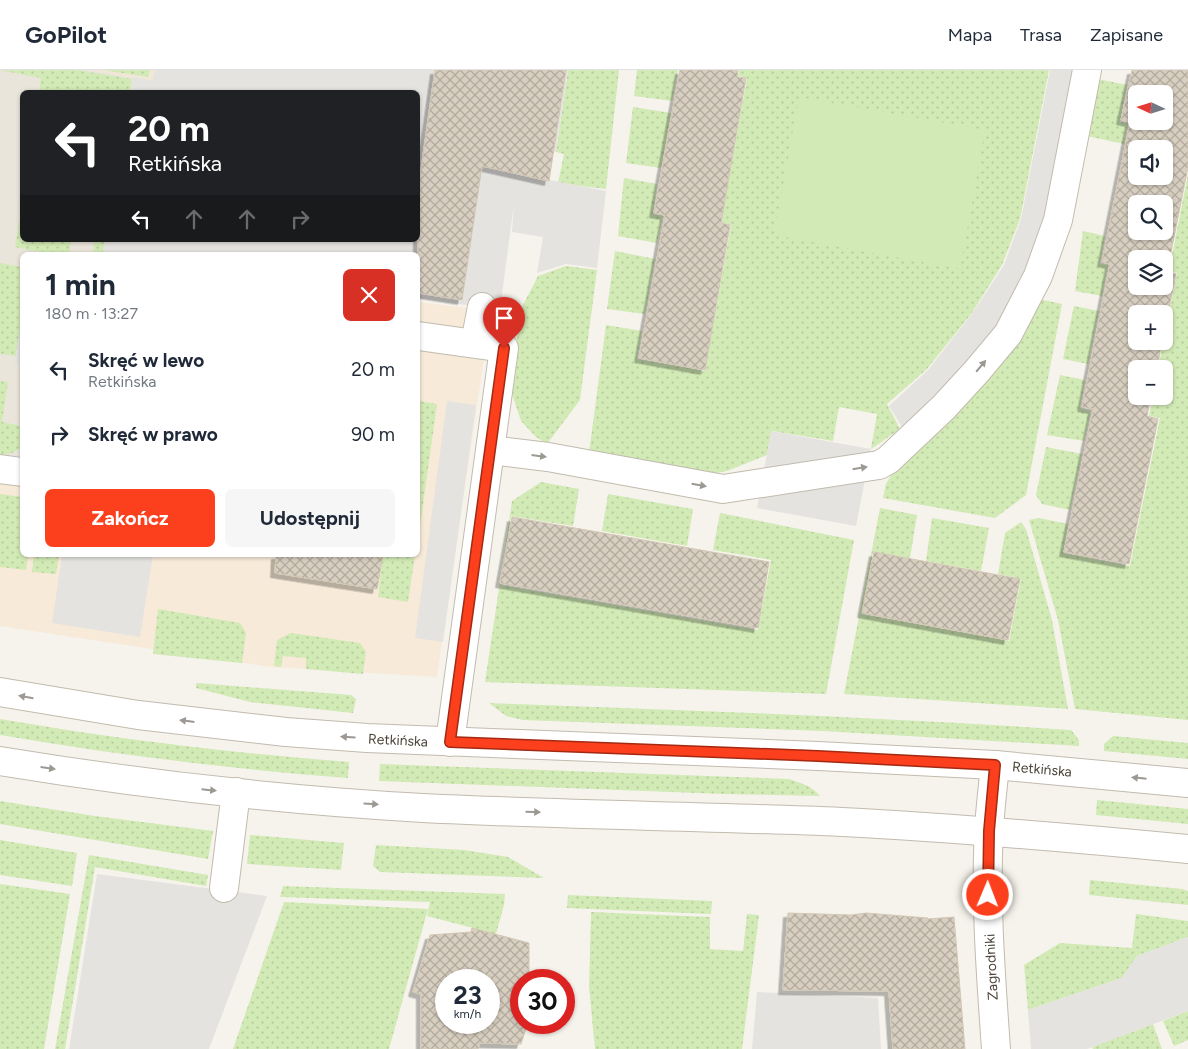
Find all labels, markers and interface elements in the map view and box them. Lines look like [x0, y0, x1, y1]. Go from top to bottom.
text: GoPilot [25, 20, 107, 49]
text: Mapa [948, 24, 992, 46]
text: Trasa [1020, 24, 1062, 46]
text: Zapisane [1090, 24, 1163, 46]
north arrow [1128, 85, 1172, 130]
map controls [1128, 85, 1173, 405]
text: 20 m [128, 108, 210, 150]
icon: left [45, 110, 110, 175]
button: sound [1128, 140, 1173, 185]
text: Retkińska [128, 150, 222, 177]
button: search [1128, 195, 1173, 240]
icon: left [127, 205, 155, 233]
icon: ahead [180, 205, 208, 233]
icon: ahead [233, 205, 261, 233]
icon: right [286, 205, 314, 233]
button: layers [1128, 250, 1173, 295]
text: 1 min [45, 266, 116, 303]
button: close [343, 269, 395, 321]
pin [483, 297, 525, 348]
text: 180 m · 13:27 [45, 304, 138, 323]
icon: arrive [490, 304, 518, 332]
button: + [1128, 305, 1173, 350]
text: Skręć w lewo [88, 349, 204, 372]
icon: left [45, 356, 73, 384]
text: 20 m [351, 358, 395, 381]
one-way arrow [976, 359, 987, 372]
button: − [1128, 360, 1173, 405]
text: Retkińska [88, 372, 156, 391]
icon: right [45, 421, 73, 449]
text: Skręć w prawo [88, 423, 218, 446]
text: 90 m [351, 423, 395, 446]
one-way arrow [532, 452, 548, 460]
one-way arrow [852, 464, 868, 472]
one-way arrow [692, 481, 707, 489]
button: Zakończ [45, 489, 215, 547]
button: Udostępnij [225, 489, 395, 547]
one-way arrow [17, 693, 33, 701]
one-way arrow [178, 717, 194, 725]
street label: Retkińska [368, 730, 428, 751]
one-way arrow [340, 733, 356, 741]
street label: Retkińska [1011, 758, 1073, 781]
one-way arrow [41, 764, 57, 772]
one-way arrow [1131, 774, 1147, 782]
one-way arrow [202, 786, 218, 794]
one-way arrow [363, 800, 379, 808]
one-way arrow [526, 808, 542, 816]
position arrow [961, 868, 1013, 920]
street label: Zagrodniki [981, 933, 1002, 1001]
speed limit sign: 30 [510, 969, 575, 1034]
text: 23 [453, 980, 482, 1010]
text: km/h [454, 1007, 481, 1021]

